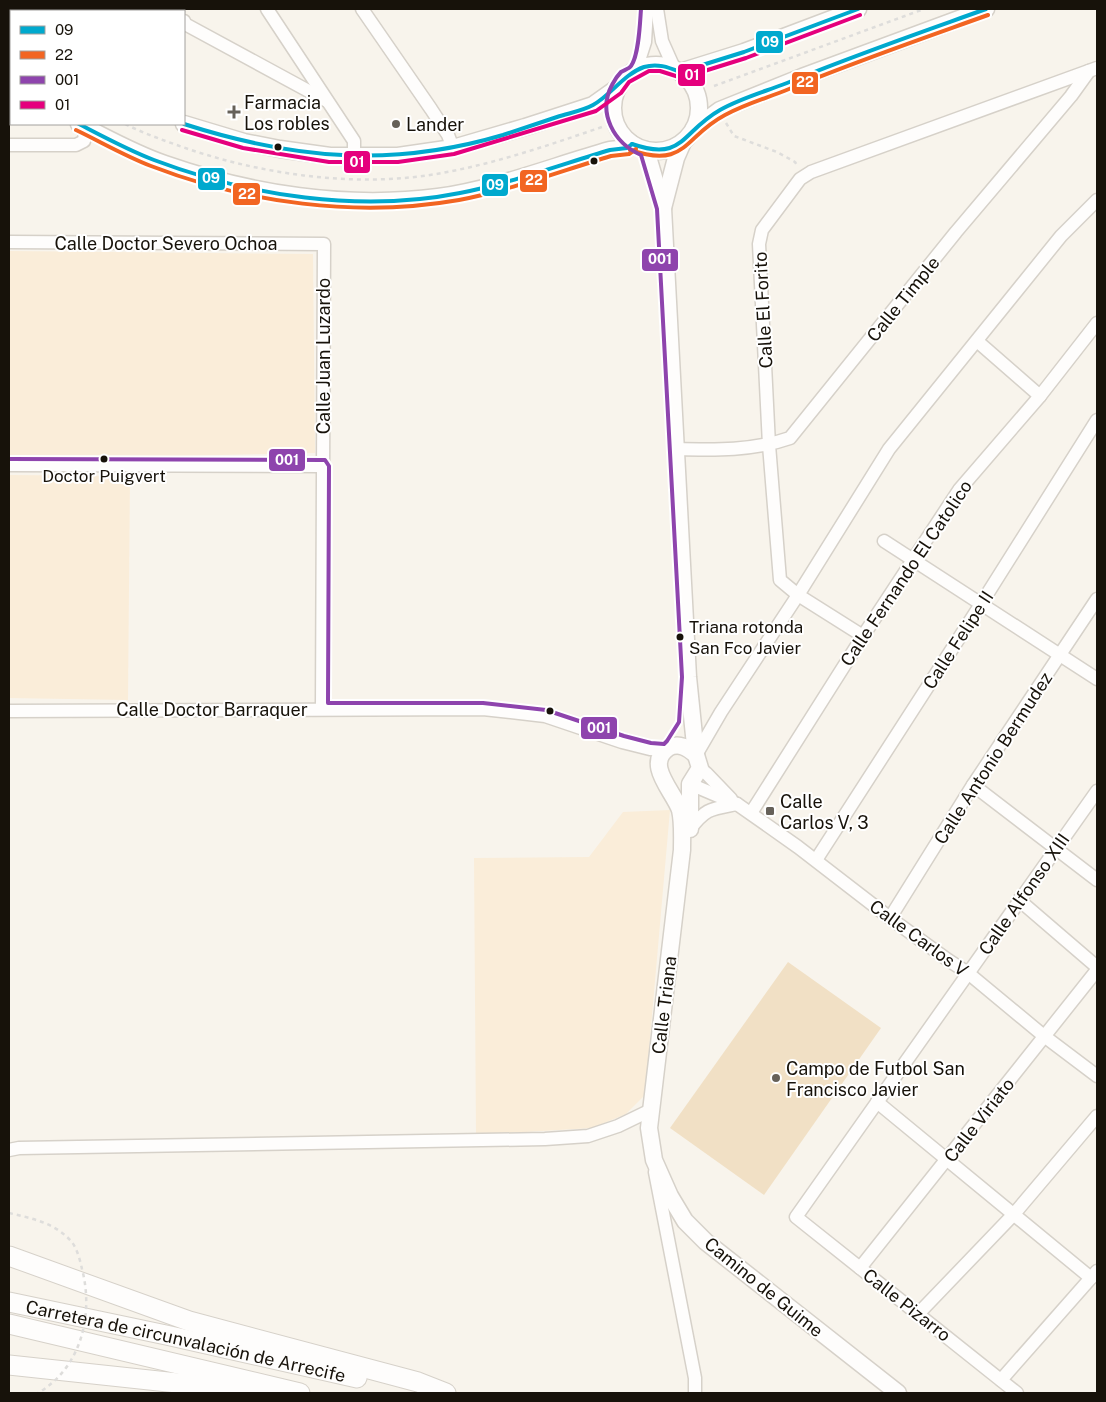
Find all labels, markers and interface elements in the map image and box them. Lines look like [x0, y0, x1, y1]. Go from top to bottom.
legend [10, 10, 185, 125]
text: 09 [55, 21, 73, 38]
line badge: 09 [755, 30, 784, 54]
text: 09 [761, 34, 779, 50]
text: 22 [55, 46, 73, 63]
line badge: 01 [677, 63, 706, 87]
text: 01 [684, 67, 700, 83]
text: 001 [55, 71, 79, 88]
line badge: 22 [791, 71, 819, 95]
text: 22 [796, 74, 814, 90]
place label: Farmacia Los robles [244, 92, 330, 134]
text: 01 [55, 96, 70, 113]
marker: Farmacia Los robles [228, 106, 240, 118]
place label: Lander [406, 114, 464, 135]
marker: Lander [390, 118, 402, 130]
unlabelled marker [273, 142, 283, 152]
line badge: 01 [343, 150, 371, 174]
text: 01 [349, 154, 365, 170]
unlabelled marker [589, 156, 599, 166]
line badge: 09 [197, 167, 226, 191]
line badge: 22 [519, 169, 548, 193]
text: 09 [202, 170, 220, 186]
text: 22 [525, 172, 543, 188]
line badge: 09 [481, 173, 509, 197]
text: 09 [486, 177, 504, 193]
line badge: 22 [232, 182, 261, 206]
text: 22 [238, 186, 256, 202]
street label: Calle Doctor Severo Ochoa [55, 233, 277, 254]
line badge: 001 [641, 248, 679, 272]
text: 001 [648, 251, 672, 267]
street label: Calle El Forito [749, 251, 777, 369]
street label: Calle Timple [862, 252, 944, 346]
street label: Calle Juan Luzardo [313, 278, 334, 434]
line badge: 001 [268, 448, 306, 472]
text: 001 [275, 452, 299, 468]
marker: Doctor Puigvert [99, 454, 109, 464]
place label: Doctor Puigvert [42, 466, 166, 486]
street label: Calle Fernando El Catolico [836, 476, 976, 670]
street label: Calle Felipe II [918, 587, 998, 693]
place label: Triana rotonda San Fco Javier [689, 617, 803, 658]
marker: Triana rotonda San Fco Javier [675, 632, 685, 642]
street label: Calle Antonio Bermudez [930, 668, 1056, 848]
street label: Calle Doctor Barraquer [116, 699, 308, 720]
unlabelled marker [545, 706, 555, 716]
line badge: 001 [580, 716, 618, 740]
text: 001 [587, 720, 611, 736]
place label: Calle Carlos V, 3 [780, 791, 869, 833]
marker: Calle Carlos V, 3 [764, 805, 776, 817]
street label: Calle Alfonso XIII [974, 829, 1074, 959]
street label: Calle Carlos V [866, 895, 972, 981]
street label: Calle Triana [648, 955, 680, 1055]
place label: Campo de Futbol San Francisco Javier [786, 1058, 965, 1100]
marker: Campo de Futbol San Francisco Javier [770, 1072, 782, 1084]
street label: Calle Viriato [940, 1074, 1018, 1166]
street label: Camino de Guime [701, 1233, 827, 1341]
street label: Calle Pizarro [859, 1264, 955, 1346]
street label: Carretera de circunvalación de Arrecife [24, 1295, 348, 1386]

